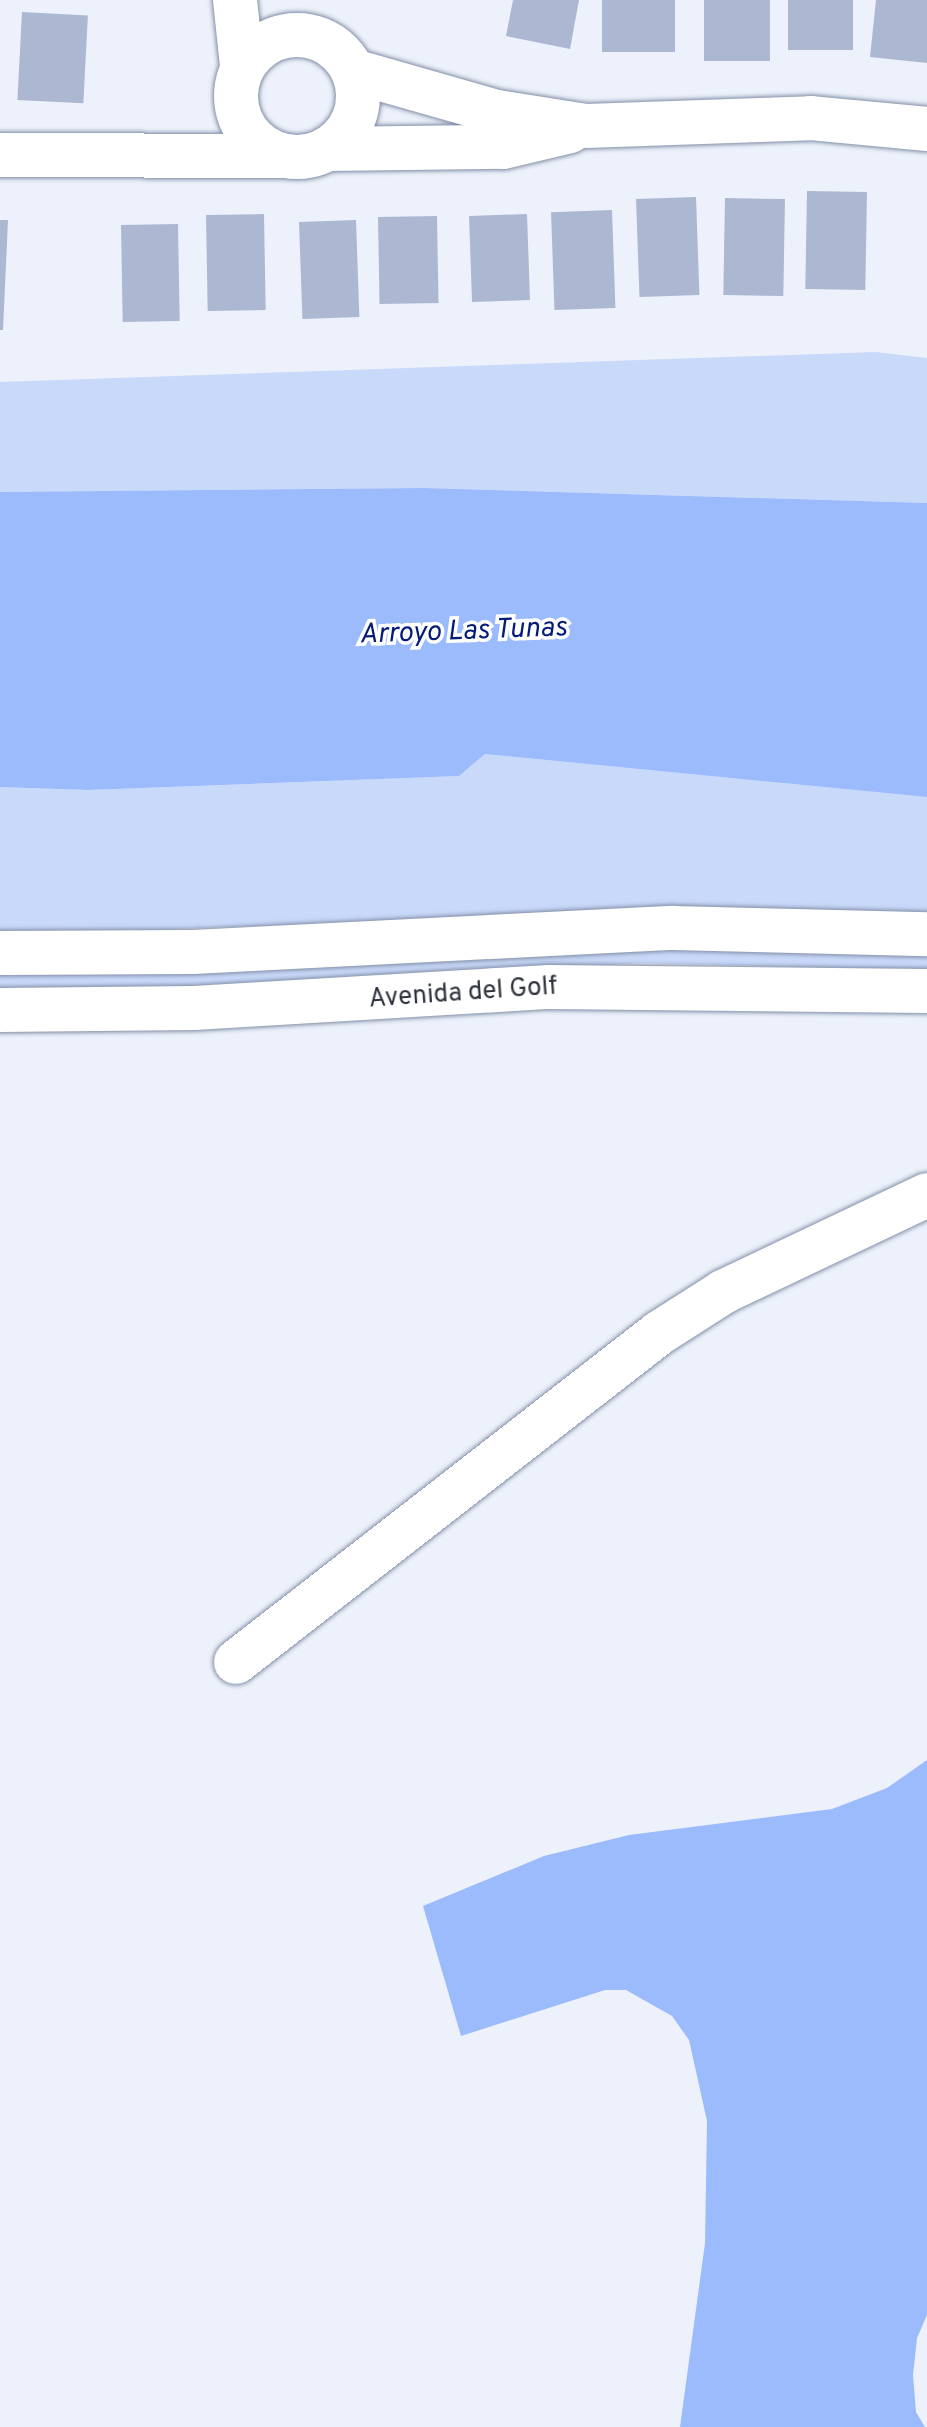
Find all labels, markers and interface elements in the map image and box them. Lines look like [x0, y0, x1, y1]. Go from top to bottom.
water label: Arroyo Las Tunas [358, 612, 568, 652]
street label: Avenida del Golf [368, 972, 558, 1016]

